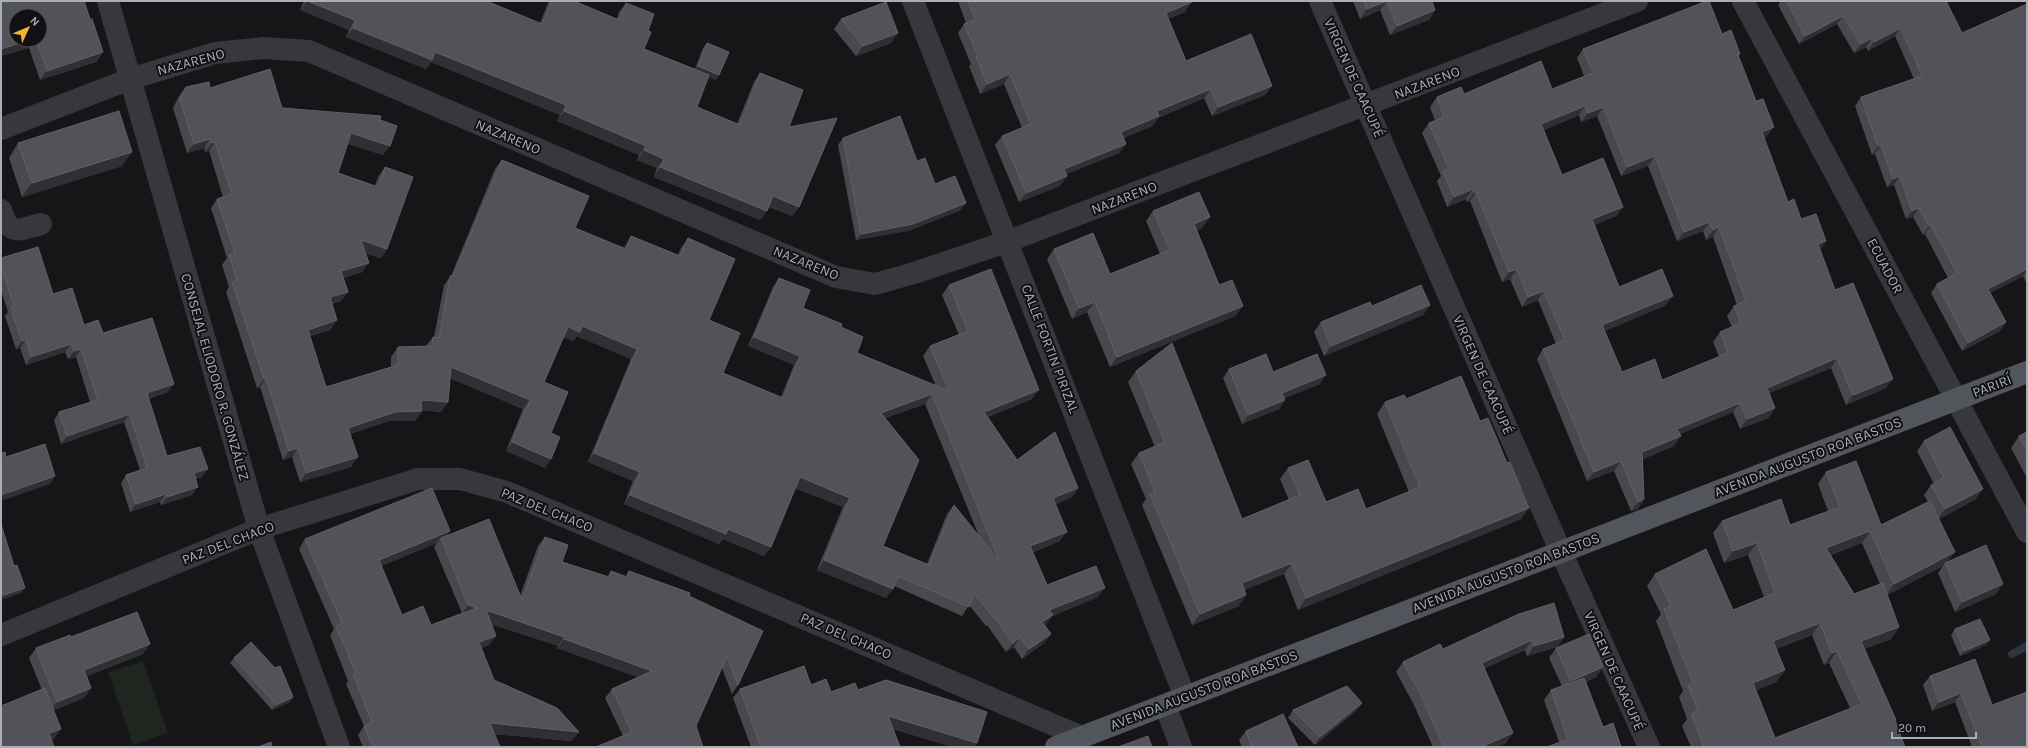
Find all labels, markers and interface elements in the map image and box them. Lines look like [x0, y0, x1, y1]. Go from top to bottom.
north arrow [8, 8, 48, 48]
text: N [27, 14, 42, 29]
street label: VIRGEN DE CAACUPÉ [1320, 15, 1389, 140]
street label: NAZARENO [155, 45, 227, 79]
street label: NAZARENO [1392, 63, 1462, 103]
street label: NAZARENO [473, 116, 543, 158]
street label: NAZARENO [1089, 178, 1159, 218]
street label: ECUADOR [1863, 235, 1907, 297]
street label: NAZARENO [771, 242, 841, 284]
street label: CONSEJAL ELIODORO R. GONZÁLEZ [177, 271, 254, 483]
street label: CALLE FORTIN PIRIZAL [1018, 282, 1083, 416]
street label: VIRGEN DE CAACUPÉ [1449, 312, 1518, 437]
street label: PARIRÍ [1970, 370, 2015, 401]
street label: AVENIDA AUGUSTO ROA BASTOS [1712, 413, 1904, 501]
street label: PAZ DEL CHACO [499, 484, 595, 536]
street label: PAZ DEL CHACO [179, 518, 277, 568]
street label: AVENIDA AUGUSTO ROA BASTOS [1410, 529, 1602, 617]
street label: VIRGEN DE CAACUPÉ [1580, 608, 1649, 733]
street label: PAZ DEL CHACO [798, 609, 894, 663]
street label: AVENIDA AUGUSTO ROA BASTOS [1108, 646, 1300, 734]
scale bar [1892, 714, 1976, 740]
text: 20 m [1898, 721, 1926, 735]

